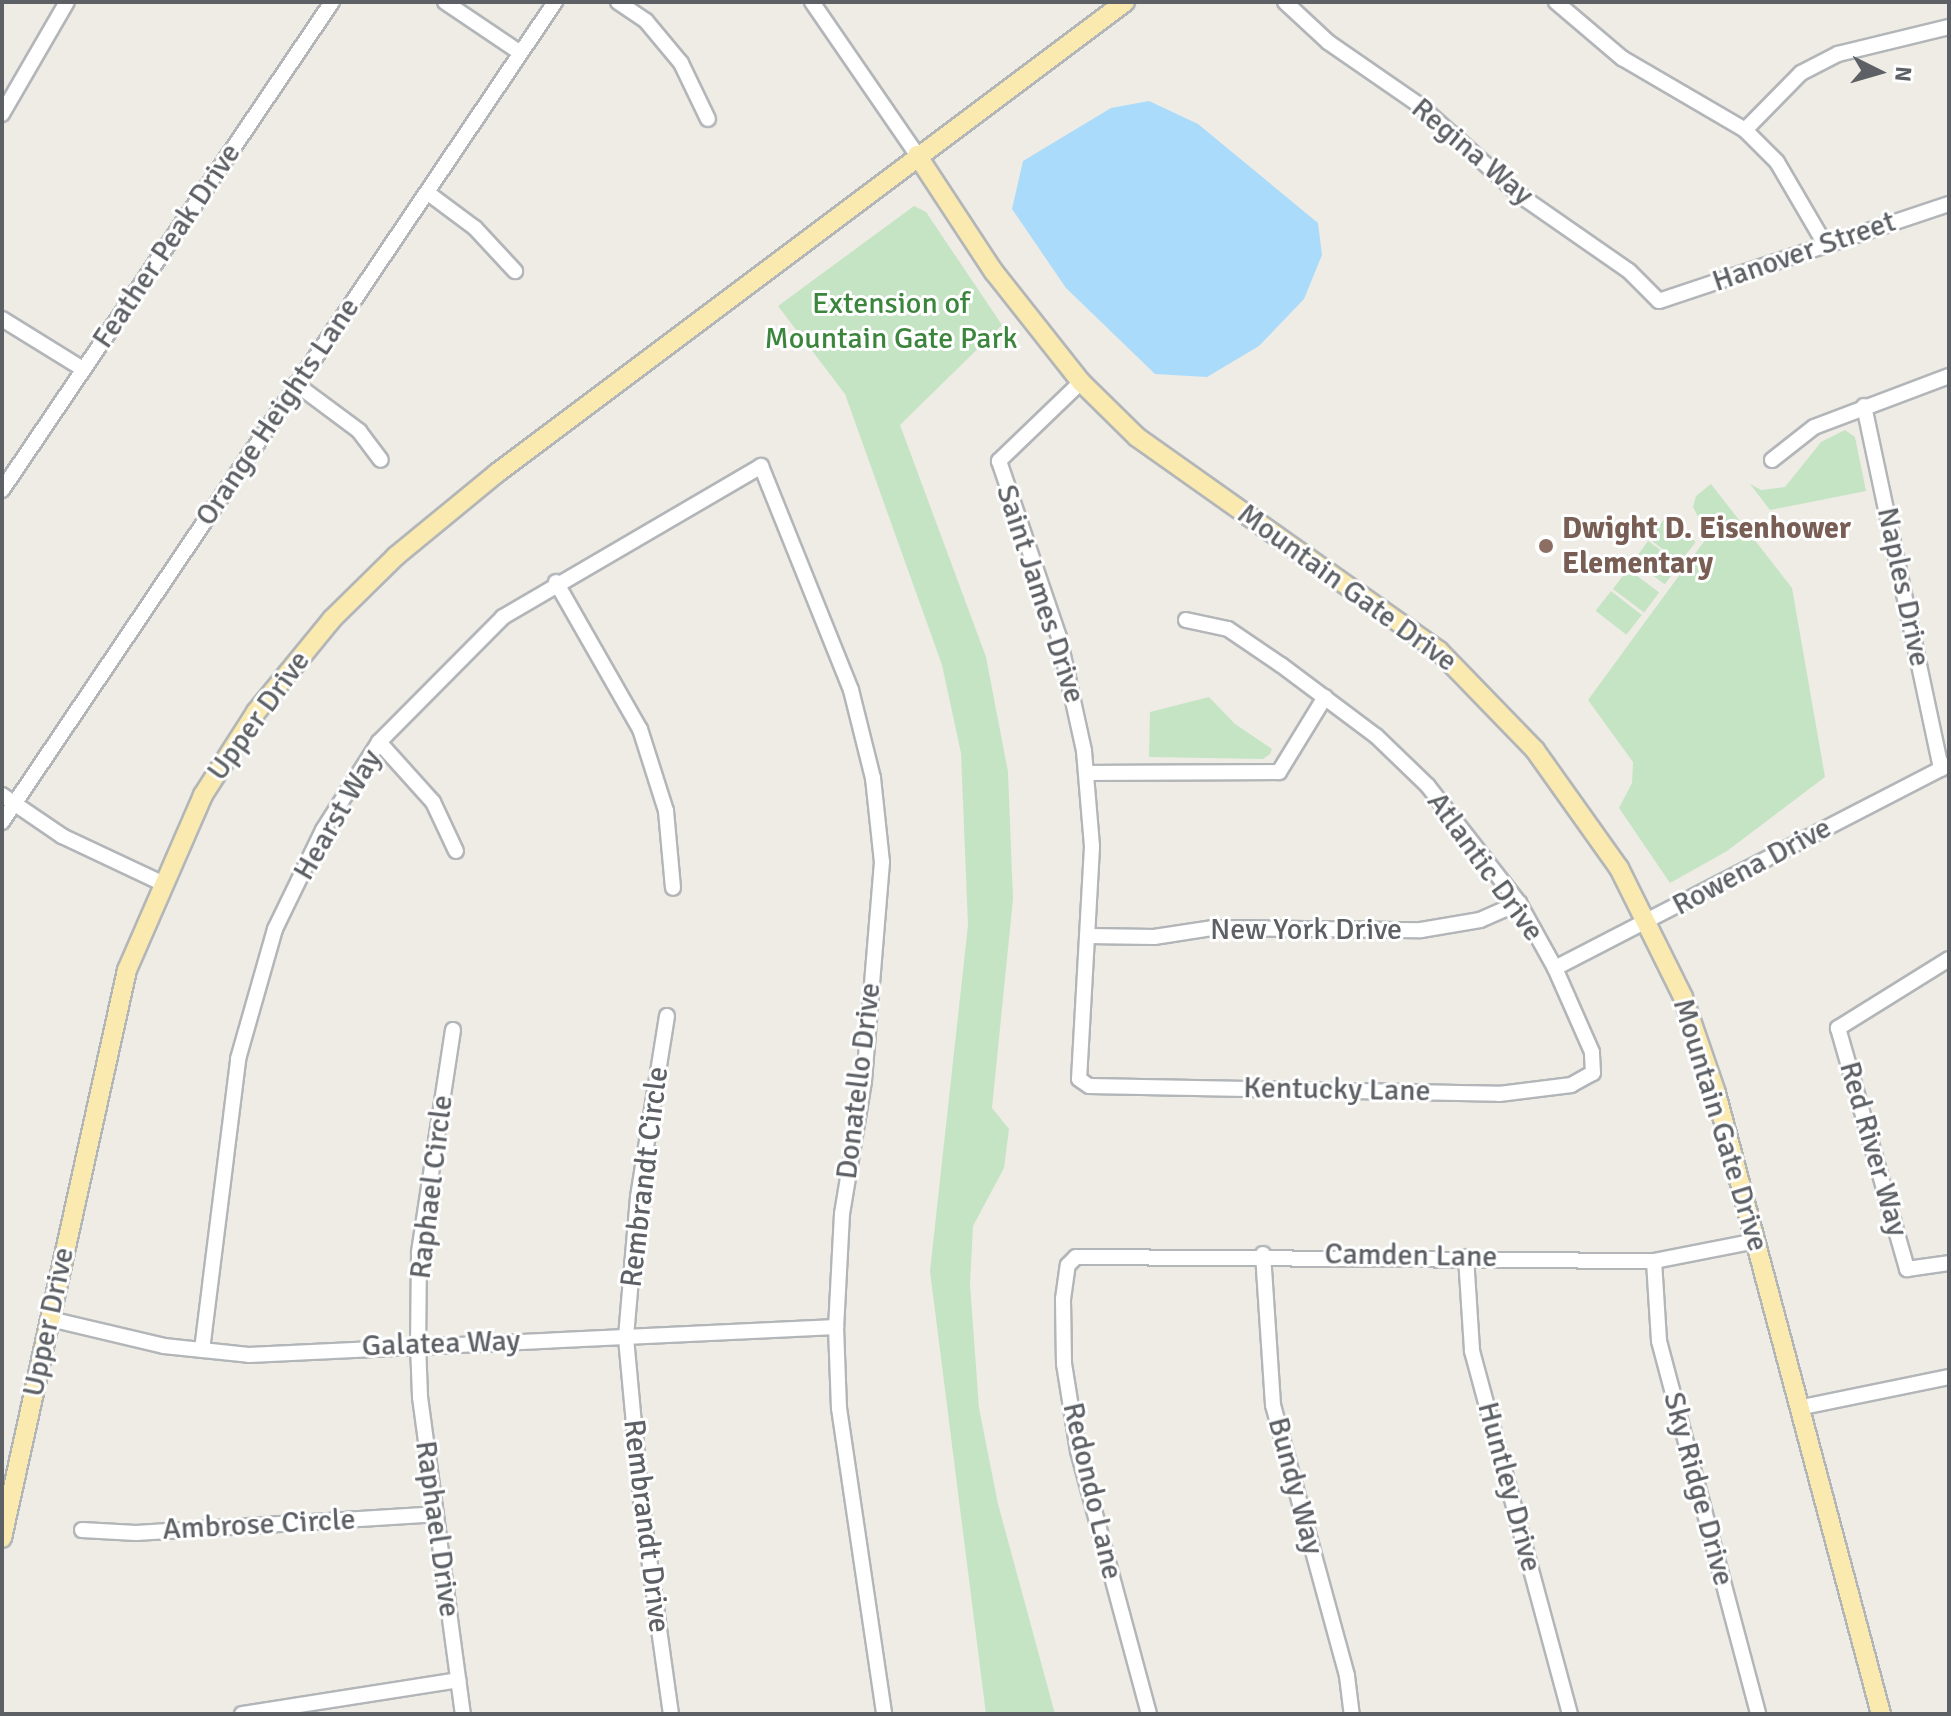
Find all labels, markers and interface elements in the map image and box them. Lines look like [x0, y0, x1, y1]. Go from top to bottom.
north arrow [1839, 32, 1919, 112]
text: N [1889, 65, 1918, 83]
street label: Regina Way [1404, 91, 1540, 213]
street label: Feather Peak Drive [85, 137, 249, 355]
street label: Hanover Street [1708, 204, 1900, 300]
park label: Extension of Mountain Gate Park [764, 286, 1018, 356]
street label: Orange Heights Lane [188, 291, 368, 533]
street label: Saint James Drive [988, 480, 1092, 708]
street label: Mountain Gate Drive [1230, 496, 1464, 680]
street label: Naples Drive [1869, 504, 1937, 670]
place label: Dwight D. Eisenhower Elementary [1562, 511, 1851, 582]
marker: Dwight D. Eisenhower Elementary [1537, 537, 1555, 555]
street label: Upper Drive [200, 644, 318, 788]
street label: Hearst Way [286, 743, 390, 887]
street label: Atlantic Drive [1419, 785, 1551, 949]
street label: Rowena Drive [1667, 810, 1837, 924]
street label: New York Drive [1210, 912, 1402, 948]
street label: Donatello Drive [829, 981, 889, 1181]
street label: Mountain Gate Drive [1664, 994, 1776, 1256]
street label: Red River Way [1831, 1057, 1915, 1241]
street label: Rembrandt Circle [614, 1065, 676, 1289]
street label: Kentucky Lane [1243, 1070, 1431, 1110]
street label: Raphael Circle [403, 1093, 461, 1281]
street label: Camden Lane [1324, 1236, 1498, 1276]
street label: Upper Drive [16, 1244, 82, 1400]
street label: Galatea Way [361, 1323, 521, 1365]
street label: Sky Ridge Drive [1655, 1388, 1741, 1590]
street label: Huntley Drive [1469, 1398, 1549, 1576]
street label: Redondo Lane [1054, 1399, 1130, 1583]
street label: Bundy Way [1259, 1413, 1331, 1559]
street label: Rembrandt Drive [615, 1417, 677, 1635]
street label: Raphael Drive [407, 1438, 467, 1620]
street label: Ambrose Circle [162, 1502, 356, 1548]

